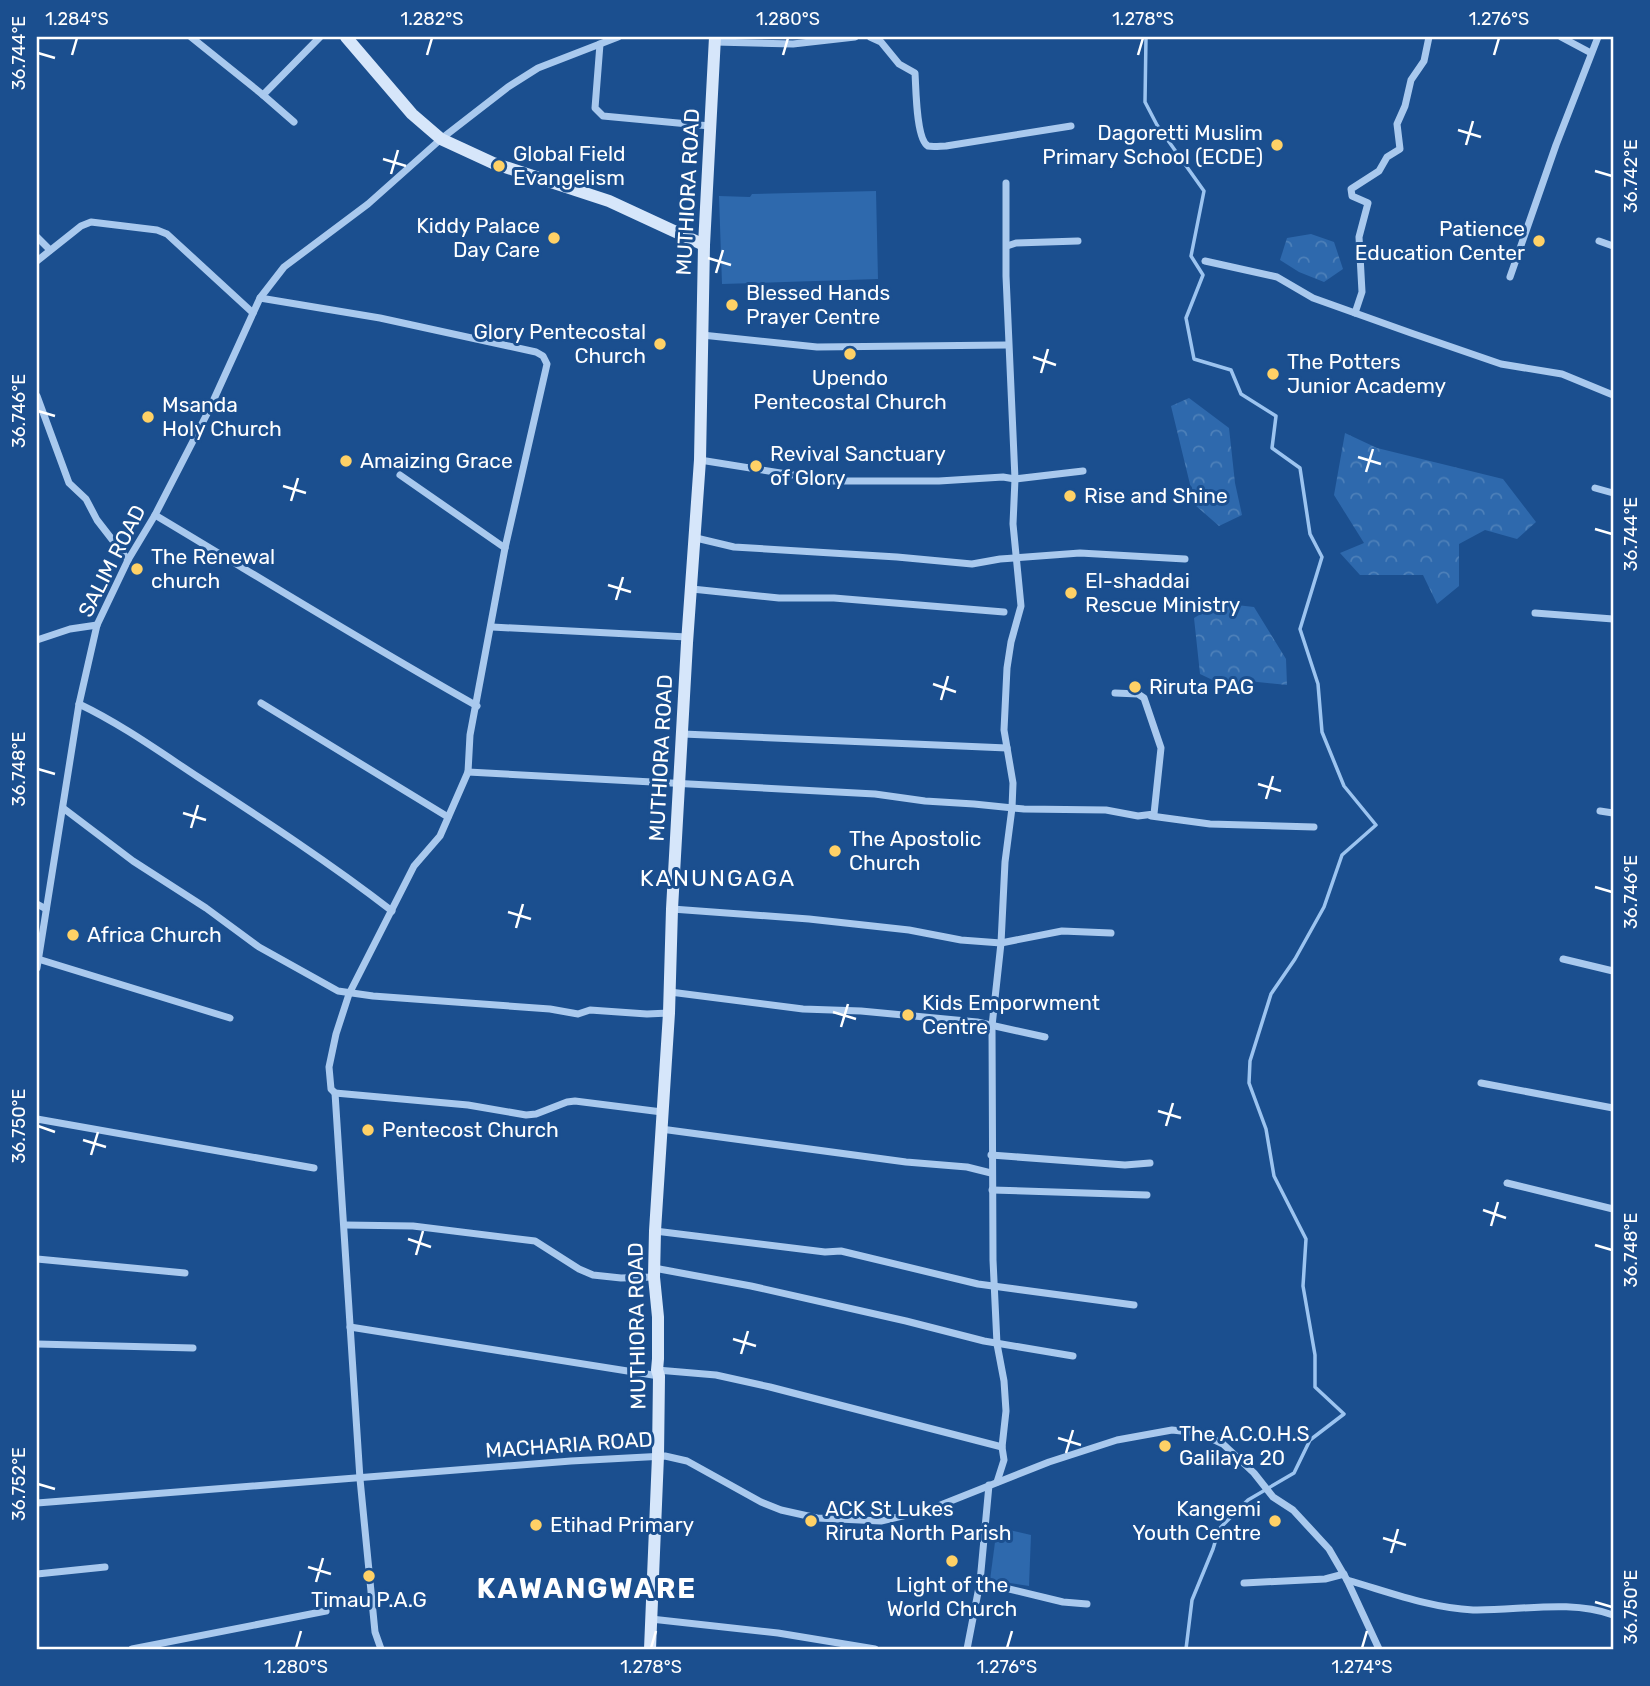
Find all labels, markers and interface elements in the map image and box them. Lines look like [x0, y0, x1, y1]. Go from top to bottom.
text: 1.284°S [45, 8, 109, 30]
text: 1.282°S [401, 8, 464, 30]
text: 1.280°S [756, 8, 820, 30]
text: 1.278°S [1112, 8, 1174, 30]
text: 1.276°S [1469, 8, 1529, 30]
text: 36.744°E [8, 16, 30, 90]
street label: MUTHIORA ROAD [671, 108, 704, 276]
place label: Dagoretti Muslim Primary School (ECDE) [1042, 120, 1263, 169]
marker: Dagoretti Muslim Primary School (ECDE) [1269, 137, 1285, 153]
text: 36.742°E [1620, 139, 1642, 213]
place label: Global Field Evangelism [513, 141, 626, 190]
marker: Global Field Evangelism [491, 158, 507, 174]
place label: Kiddy Palace Day Care [416, 213, 540, 262]
place label: Patience Education Center [1355, 216, 1525, 265]
marker: Kiddy Palace Day Care [546, 230, 562, 246]
marker: Patience Education Center [1531, 233, 1547, 249]
place label: Blessed Hands Prayer Centre [746, 280, 890, 329]
marker: Blessed Hands Prayer Centre [724, 297, 740, 313]
place label: Glory Pentecostal Church [473, 319, 646, 368]
marker: Glory Pentecostal Church [652, 336, 668, 352]
marker: Upendo Pentecostal Church [842, 346, 858, 362]
place label: The Potters Junior Academy [1287, 349, 1447, 398]
place label: Upendo Pentecostal Church [753, 365, 947, 414]
marker: The Potters Junior Academy [1265, 366, 1281, 382]
text: 36.746°E [8, 374, 30, 448]
place label: Msanda Holy Church [162, 392, 282, 441]
marker: Msanda Holy Church [140, 409, 156, 425]
place label: Revival Sanctuary of Glory [770, 441, 946, 490]
place label: Amaizing Grace [360, 448, 513, 473]
marker: Amaizing Grace [338, 453, 354, 469]
marker: Revival Sanctuary of Glory [748, 458, 764, 474]
place label: Rise and Shine [1084, 483, 1228, 508]
marker: Rise and Shine [1062, 488, 1078, 504]
text: 36.744°E [1620, 497, 1642, 571]
street label: SALIM ROAD [73, 501, 151, 621]
place label: The Renewal church [151, 544, 275, 593]
marker: The Renewal church [129, 561, 145, 577]
place label: El-shaddai Rescue Ministry [1085, 568, 1241, 617]
marker: El-shaddai Rescue Ministry [1063, 585, 1079, 601]
street label: MUTHIORA ROAD [644, 674, 677, 842]
place label: Riruta PAG [1149, 674, 1254, 699]
marker: Riruta PAG [1127, 679, 1143, 695]
text: 36.748°E [8, 732, 30, 806]
place label: The Apostolic Church [849, 826, 981, 875]
marker: The Apostolic Church [827, 843, 843, 859]
text: 36.746°E [1620, 855, 1642, 929]
district label: KANUNGAGA [640, 864, 796, 892]
place label: Africa Church [87, 922, 222, 947]
marker: Africa Church [65, 927, 81, 943]
place label: Kids Emporwment Centre [922, 990, 1100, 1039]
marker: Kids Emporwment Centre [900, 1007, 916, 1023]
text: 36.750°E [8, 1089, 30, 1163]
place label: Pentecost Church [382, 1117, 559, 1142]
marker: Pentecost Church [360, 1122, 376, 1138]
text: 36.748°E [1620, 1213, 1642, 1287]
street label: MUTHIORA ROAD [623, 1242, 650, 1410]
place label: The A.C.O.H.S Galilaya 20 [1179, 1421, 1310, 1470]
street label: MACHARIA ROAD [484, 1426, 654, 1463]
marker: The A.C.O.H.S Galilaya 20 [1157, 1438, 1173, 1454]
text: 36.752°E [8, 1447, 30, 1521]
place label: ACK St Lukes Riruta North Parish [825, 1496, 1012, 1545]
place label: Kangemi Youth Centre [1132, 1496, 1261, 1545]
place label: Etihad Primary [550, 1512, 695, 1537]
marker: ACK St Lukes Riruta North Parish [803, 1513, 819, 1529]
marker: Kangemi Youth Centre [1267, 1513, 1283, 1529]
marker: Etihad Primary [528, 1517, 544, 1533]
marker: Light of the World Church [944, 1553, 960, 1569]
marker: Timau P.A.G [361, 1568, 377, 1584]
text: 36.750°E [1620, 1570, 1642, 1644]
district label: KAWANGWARE [477, 1572, 697, 1605]
place label: Light of the World Church [887, 1572, 1017, 1621]
place label: Timau P.A.G [311, 1587, 427, 1612]
text: 1.280°S [264, 1656, 328, 1678]
text: 1.278°S [620, 1656, 682, 1678]
text: 1.276°S [977, 1656, 1037, 1678]
text: 1.274°S [1332, 1656, 1392, 1678]

